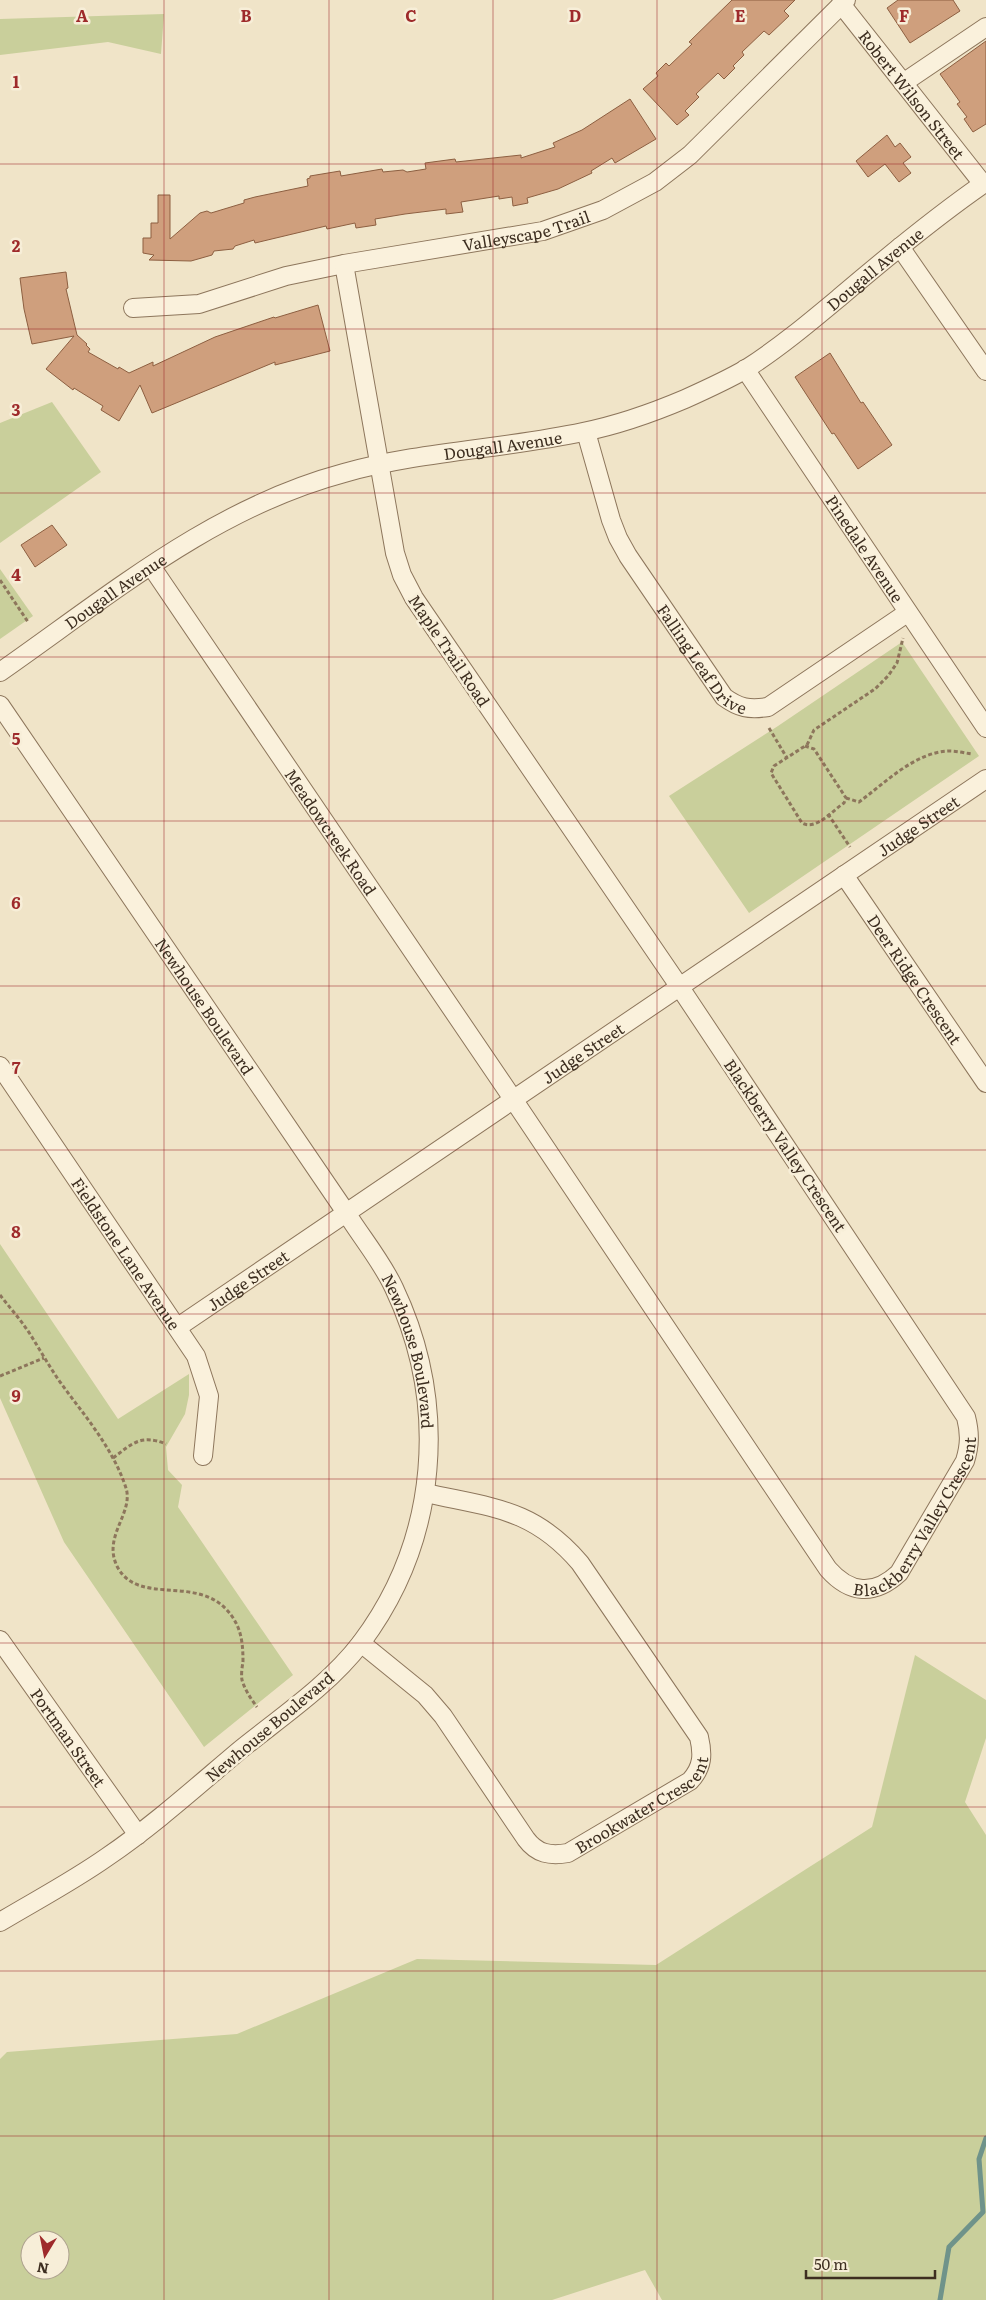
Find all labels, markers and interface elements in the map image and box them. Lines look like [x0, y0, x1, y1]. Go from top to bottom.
text: A [76, 3, 88, 27]
text: B [240, 3, 252, 27]
text: C [405, 3, 417, 27]
text: D [569, 3, 581, 27]
text: E [735, 3, 746, 27]
text: F [899, 3, 909, 27]
street label: Robert Wilson Street [854, 24, 971, 165]
text: 1 [13, 69, 20, 93]
street label: Valleyscape Trail [461, 204, 593, 256]
street label: Dougall Avenue [821, 221, 928, 316]
text: 2 [12, 233, 21, 257]
text: 3 [12, 397, 21, 421]
street label: Dougall Avenue [442, 424, 564, 465]
street label: Pinedale Avenue [821, 490, 910, 607]
street label: Dougall Avenue [59, 547, 171, 634]
text: 4 [11, 562, 21, 586]
street label: Maple Trail Road [403, 589, 497, 711]
street label: Falling Leaf Drive [652, 599, 749, 719]
text: 5 [12, 726, 21, 750]
street label: Meadowcreek Road [280, 763, 383, 900]
street label: Judge Street [872, 788, 964, 862]
text: 6 [11, 890, 21, 914]
street label: Deer Ridge Crescent [862, 909, 968, 1049]
street label: Newhouse Boulevard [150, 932, 260, 1079]
street label: Judge Street [537, 1016, 629, 1089]
street label: Blackberry Valley Crescent [719, 1054, 853, 1237]
text: 7 [12, 1055, 21, 1079]
street label: Fieldstone Lane Avenue [66, 1172, 187, 1334]
text: 8 [11, 1219, 21, 1243]
street label: Judge Street [202, 1243, 294, 1316]
street label: Newhouse Boulevard [376, 1269, 441, 1429]
text: 9 [11, 1383, 21, 1407]
street label: Blackberry Valley Crescent [851, 1436, 981, 1601]
street label: Newhouse Boulevard [200, 1665, 339, 1787]
street label: Portman Street [25, 1683, 112, 1792]
street label: Brookwater Crescent [570, 1754, 713, 1859]
north arrow [20, 2230, 70, 2280]
scale bar [806, 2248, 935, 2280]
text: 50 m [814, 2252, 848, 2275]
text: N [35, 2258, 50, 2280]

